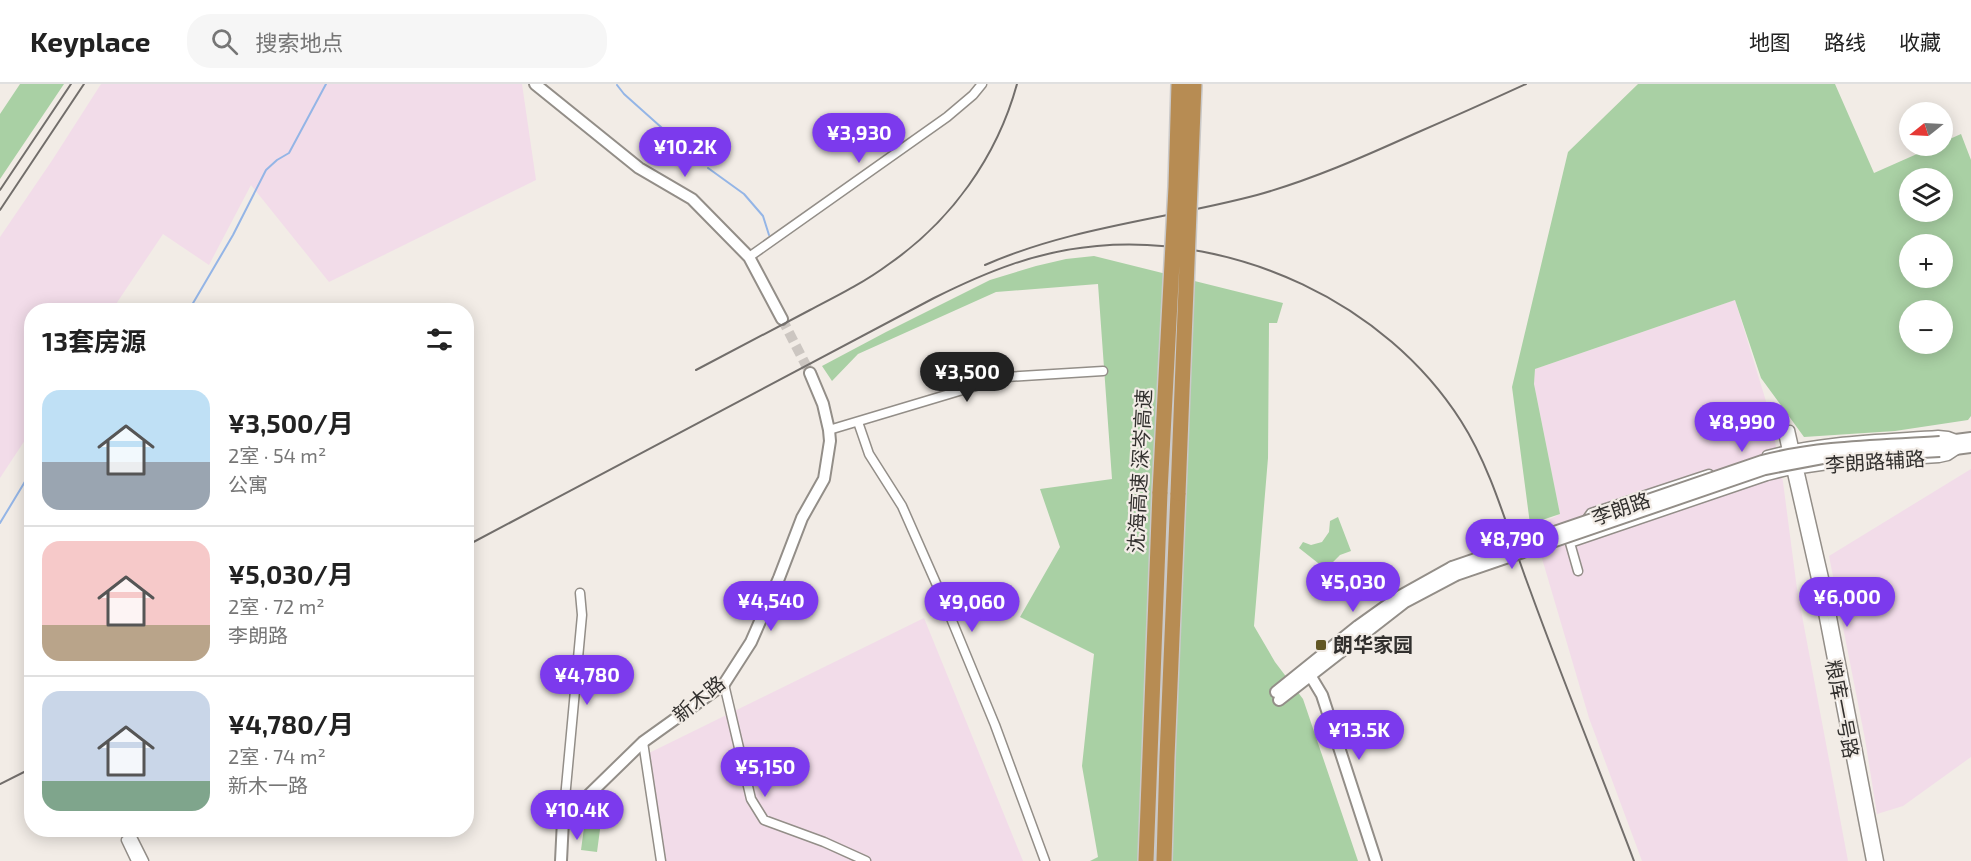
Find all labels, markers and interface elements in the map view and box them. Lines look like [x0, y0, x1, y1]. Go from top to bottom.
search box [187, 14, 607, 68]
text: Keyplace [30, 24, 151, 58]
icon: search [208, 25, 241, 58]
text: 搜索地点 [256, 29, 344, 55]
text: 地图 [1749, 29, 1791, 54]
text: 路线 [1824, 29, 1866, 54]
text: 收藏 [1899, 29, 1941, 54]
north arrow [1899, 102, 1953, 156]
map controls [1899, 102, 1953, 354]
pin: ¥3,930 [810, 113, 908, 164]
text: ¥3,930 [826, 120, 892, 144]
pin: ¥10.2K [636, 127, 734, 178]
text: ¥10.2K [653, 134, 717, 158]
button: layers [1899, 168, 1953, 222]
button: + [1899, 234, 1953, 288]
button: − [1899, 300, 1953, 354]
icon: filters [423, 323, 456, 356]
text: 13套房源 [42, 325, 146, 356]
pin: ¥3,500 [918, 352, 1016, 403]
text: ¥3,500 [934, 359, 1000, 383]
street label: 沈海高速 深岑高速 [1123, 388, 1155, 554]
pin: ¥8,990 [1693, 402, 1791, 453]
text: ¥3,500/月 [228, 407, 354, 438]
text: ¥8,990 [1709, 409, 1775, 433]
icon: home [90, 414, 162, 486]
text: 2室 · 54 m² [228, 443, 326, 467]
street label: 李朗路辅路 [1824, 446, 1926, 476]
text: 公寓 [228, 472, 268, 496]
street label: 李朗路 [1588, 487, 1653, 529]
pin: ¥8,790 [1463, 519, 1561, 570]
text: ¥8,790 [1480, 526, 1544, 550]
text: ¥5,030/月 [228, 558, 354, 589]
pin: ¥5,030 [1304, 562, 1402, 613]
icon: home [90, 565, 162, 637]
text: ¥5,030 [1320, 569, 1386, 593]
pin: ¥6,000 [1798, 577, 1896, 628]
pin: ¥4,540 [722, 581, 820, 632]
pin: ¥9,060 [923, 582, 1021, 633]
text: ¥6,000 [1813, 584, 1881, 608]
text: ¥4,540 [737, 588, 805, 612]
text: ¥9,060 [939, 589, 1005, 613]
text: 2室 · 72 m² [228, 594, 325, 618]
text: 李朗路 [228, 623, 288, 647]
place label: 朗华家园 [1333, 632, 1413, 656]
marker: 朗华家园 [1314, 638, 1328, 652]
pin: ¥4,780 [538, 655, 636, 706]
street label: 粮库一号路 [1822, 657, 1864, 760]
text: ¥4,780 [554, 662, 620, 686]
street label: 新木路 [668, 670, 729, 726]
text: ¥4,780/月 [228, 708, 354, 739]
pin: ¥13.5K [1310, 710, 1408, 761]
icon: home [90, 715, 162, 787]
text: ¥13.5K [1328, 717, 1390, 741]
text: 2室 · 74 m² [228, 744, 326, 768]
pin: ¥5,150 [716, 747, 814, 798]
text: ¥5,150 [735, 754, 795, 778]
text: 新木一路 [228, 773, 308, 797]
pin: ¥10.4K [528, 790, 626, 841]
text: ¥10.4K [545, 797, 609, 821]

